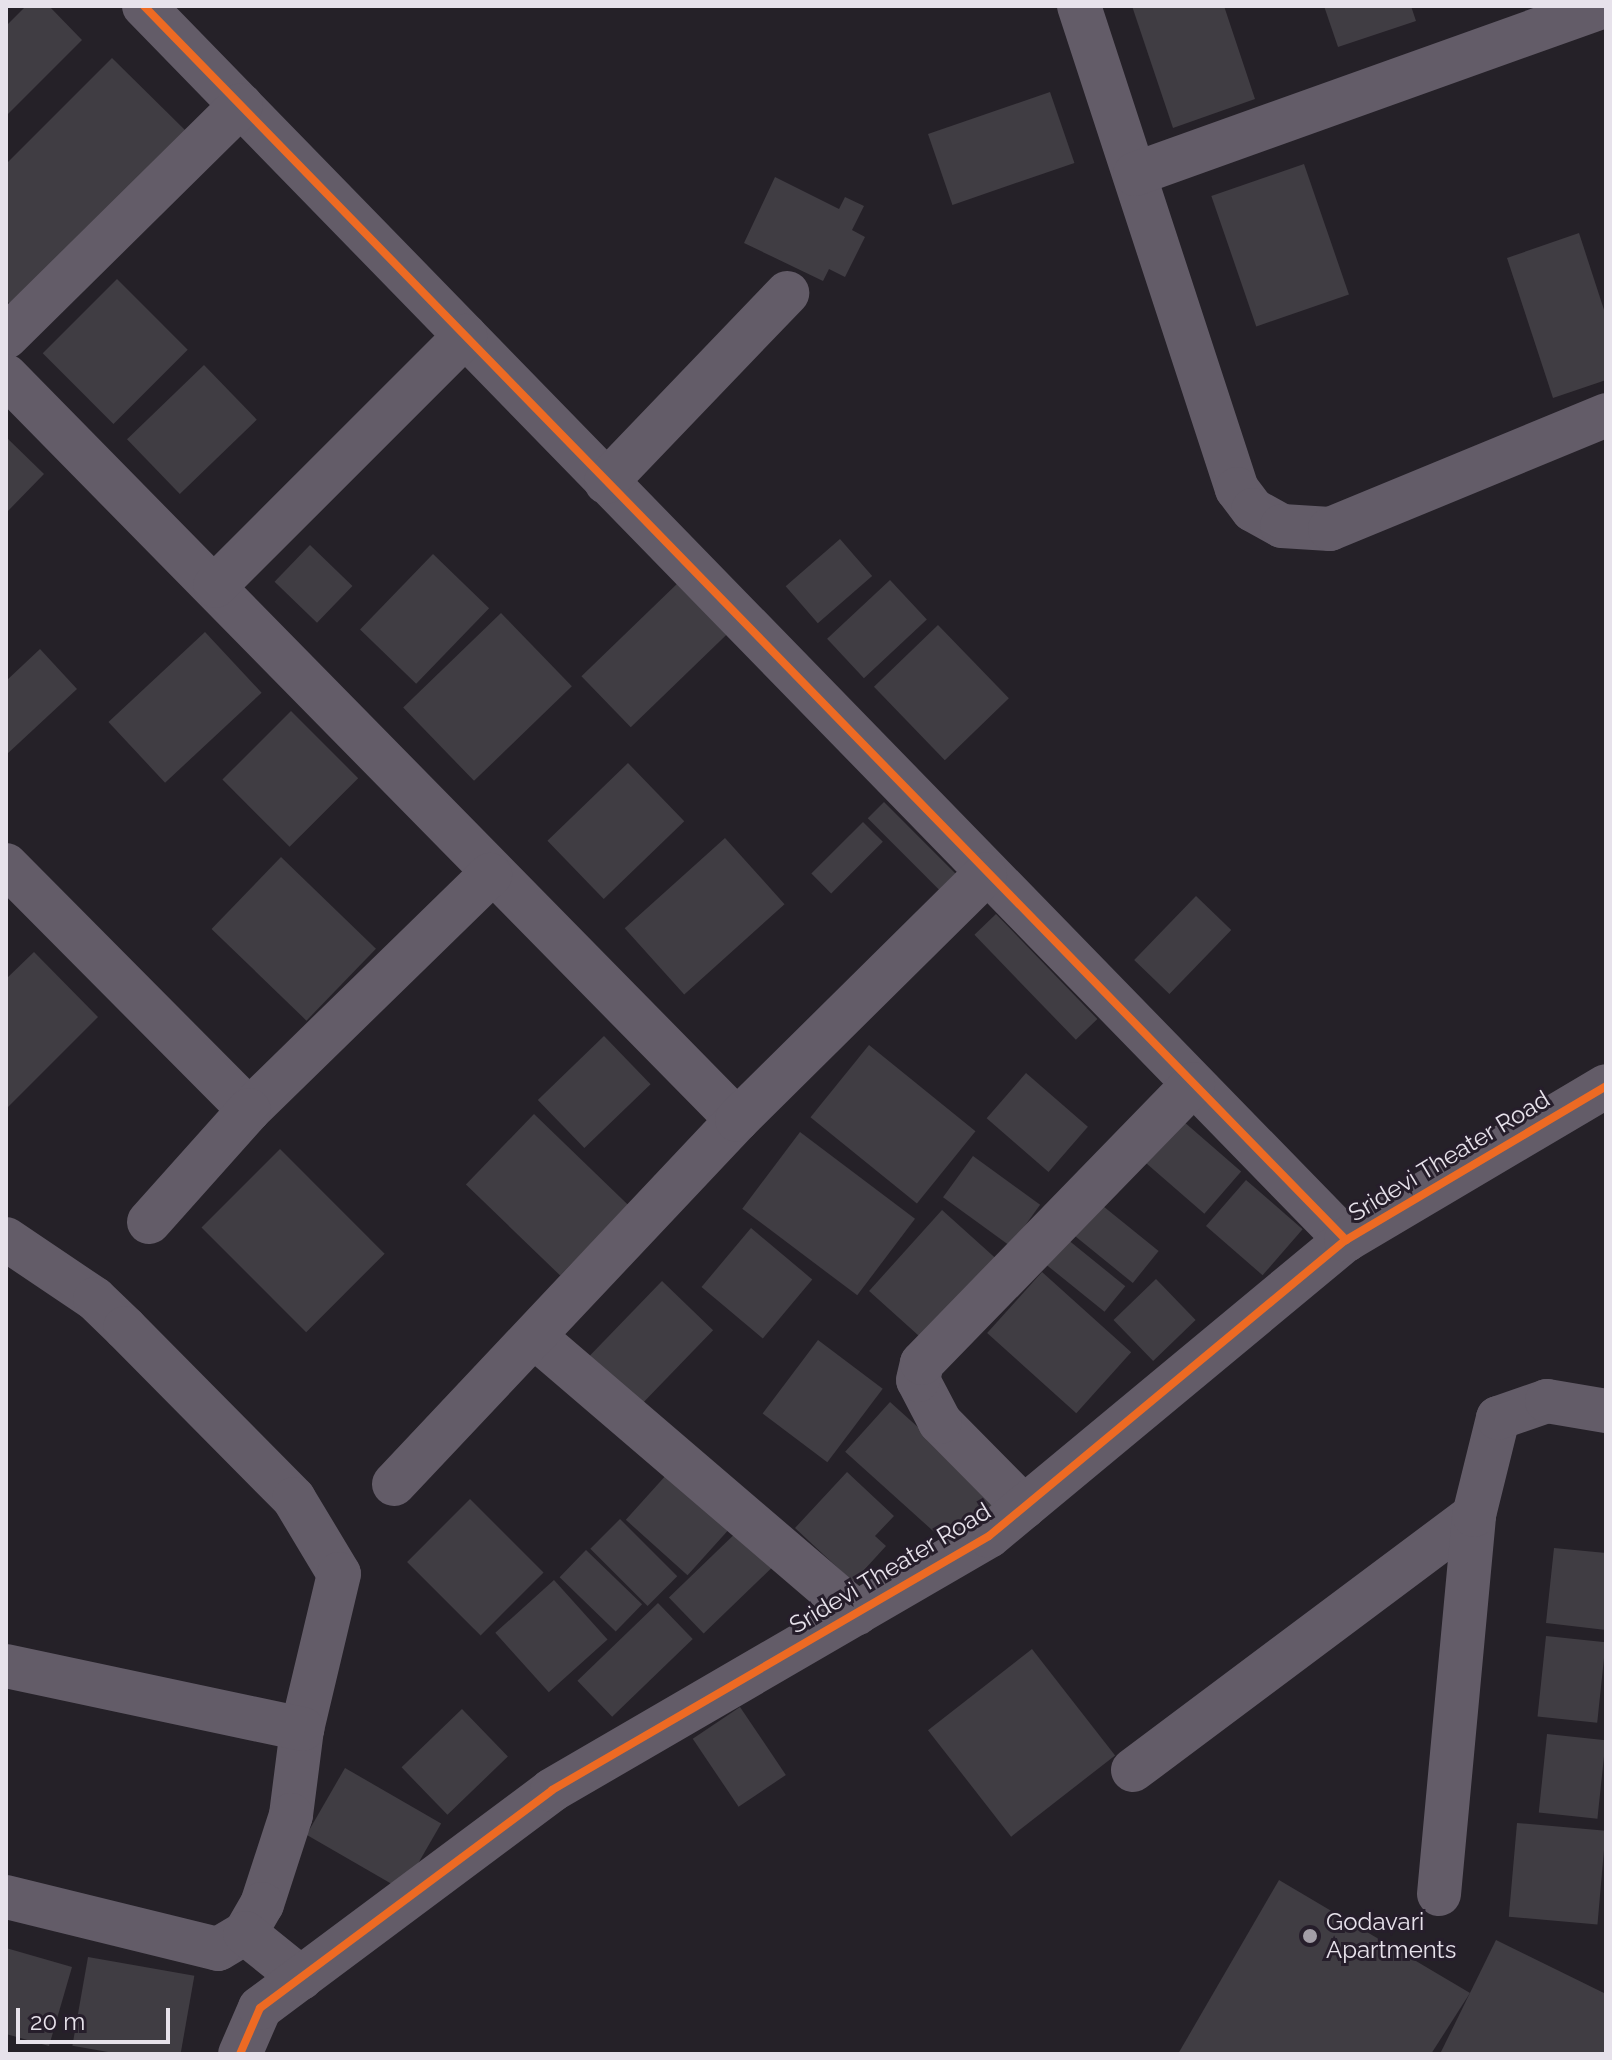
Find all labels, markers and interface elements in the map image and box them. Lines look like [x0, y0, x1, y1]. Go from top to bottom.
street label: Sridevi Theater Road [1343, 1084, 1555, 1228]
street label: Sridevi Theater Road [784, 1496, 996, 1640]
place label: Godavari Apartments [1326, 1908, 1456, 1964]
marker: Godavari Apartments [1301, 1927, 1319, 1945]
scale bar [20, 1992, 174, 2042]
text: 20 m [30, 2007, 85, 2036]

